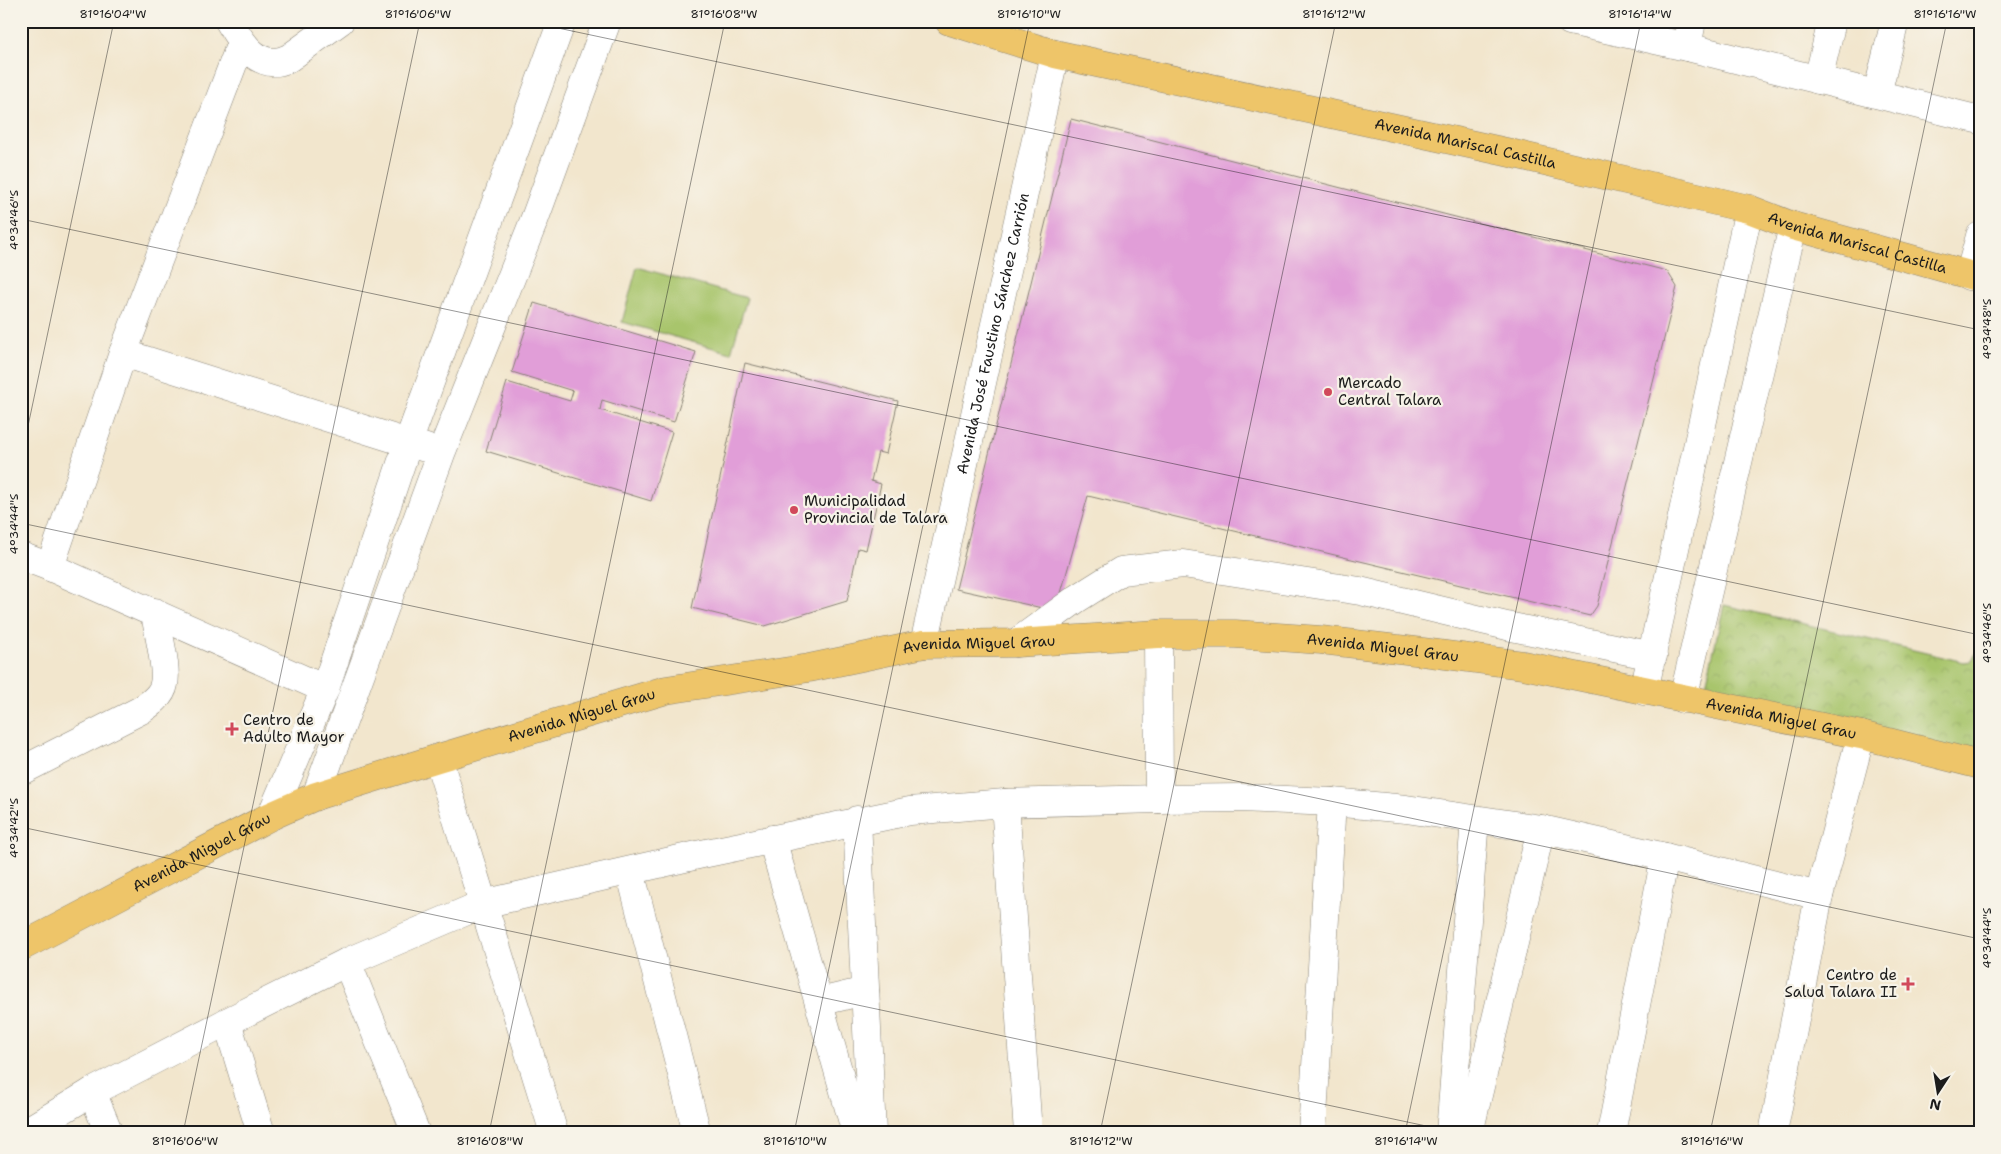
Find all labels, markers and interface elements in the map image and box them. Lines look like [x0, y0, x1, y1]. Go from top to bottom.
text: 81°16'04"W [80, 6, 146, 22]
text: 81°16'06"W [385, 6, 451, 22]
text: 81°16'08"W [690, 6, 758, 22]
text: 81°16'10"W [997, 6, 1061, 22]
text: 81°16'12"W [1302, 6, 1366, 22]
text: 81°16'14"W [1608, 6, 1672, 22]
text: 81°16'16"W [1913, 6, 1977, 22]
street label: Avenida Mariscal Castilla [1373, 114, 1559, 174]
text: 4°34'46"S [6, 189, 22, 250]
street label: Avenida José Faustino Sánchez Carrión [952, 191, 1034, 476]
street label: Avenida Mariscal Castilla [1765, 207, 1950, 279]
text: 4°34'48"S [1979, 298, 1995, 359]
place label: Mercado Central Talara [1338, 373, 1442, 410]
marker: Mercado Central Talara [1322, 386, 1334, 398]
place label: Municipalidad Provincial de Talara [804, 491, 948, 528]
text: 4°34'44"S [6, 493, 22, 554]
marker: Municipalidad Provincial de Talara [788, 504, 800, 516]
text: 4°34'46"S [1979, 602, 1995, 663]
street label: Avenida Miguel Grau [1306, 629, 1460, 667]
street label: Avenida Miguel Grau [900, 631, 1056, 658]
street label: Avenida Miguel Grau [505, 684, 658, 747]
street label: Avenida Miguel Grau [1704, 693, 1858, 744]
place label: Centro de Adulto Mayor [243, 710, 345, 747]
marker: Centro de Adulto Mayor [225, 722, 239, 736]
text: 4°34'42"S [6, 797, 22, 858]
street label: Avenida Miguel Grau [129, 808, 274, 897]
text: 4°34'44"S [1979, 907, 1995, 968]
place label: Centro de Salud Talara II [1785, 965, 1897, 1002]
marker: Centro de Salud Talara II [1901, 977, 1915, 991]
north arrow [1914, 1066, 1964, 1116]
text: N [1928, 1095, 1943, 1115]
text: 81°16'06"W [152, 1133, 218, 1149]
text: 81°16'08"W [456, 1133, 524, 1149]
text: 81°16'10"W [763, 1133, 827, 1149]
text: 81°16'12"W [1069, 1133, 1133, 1149]
text: 81°16'14"W [1374, 1133, 1438, 1149]
text: 81°16'16"W [1680, 1133, 1744, 1149]

